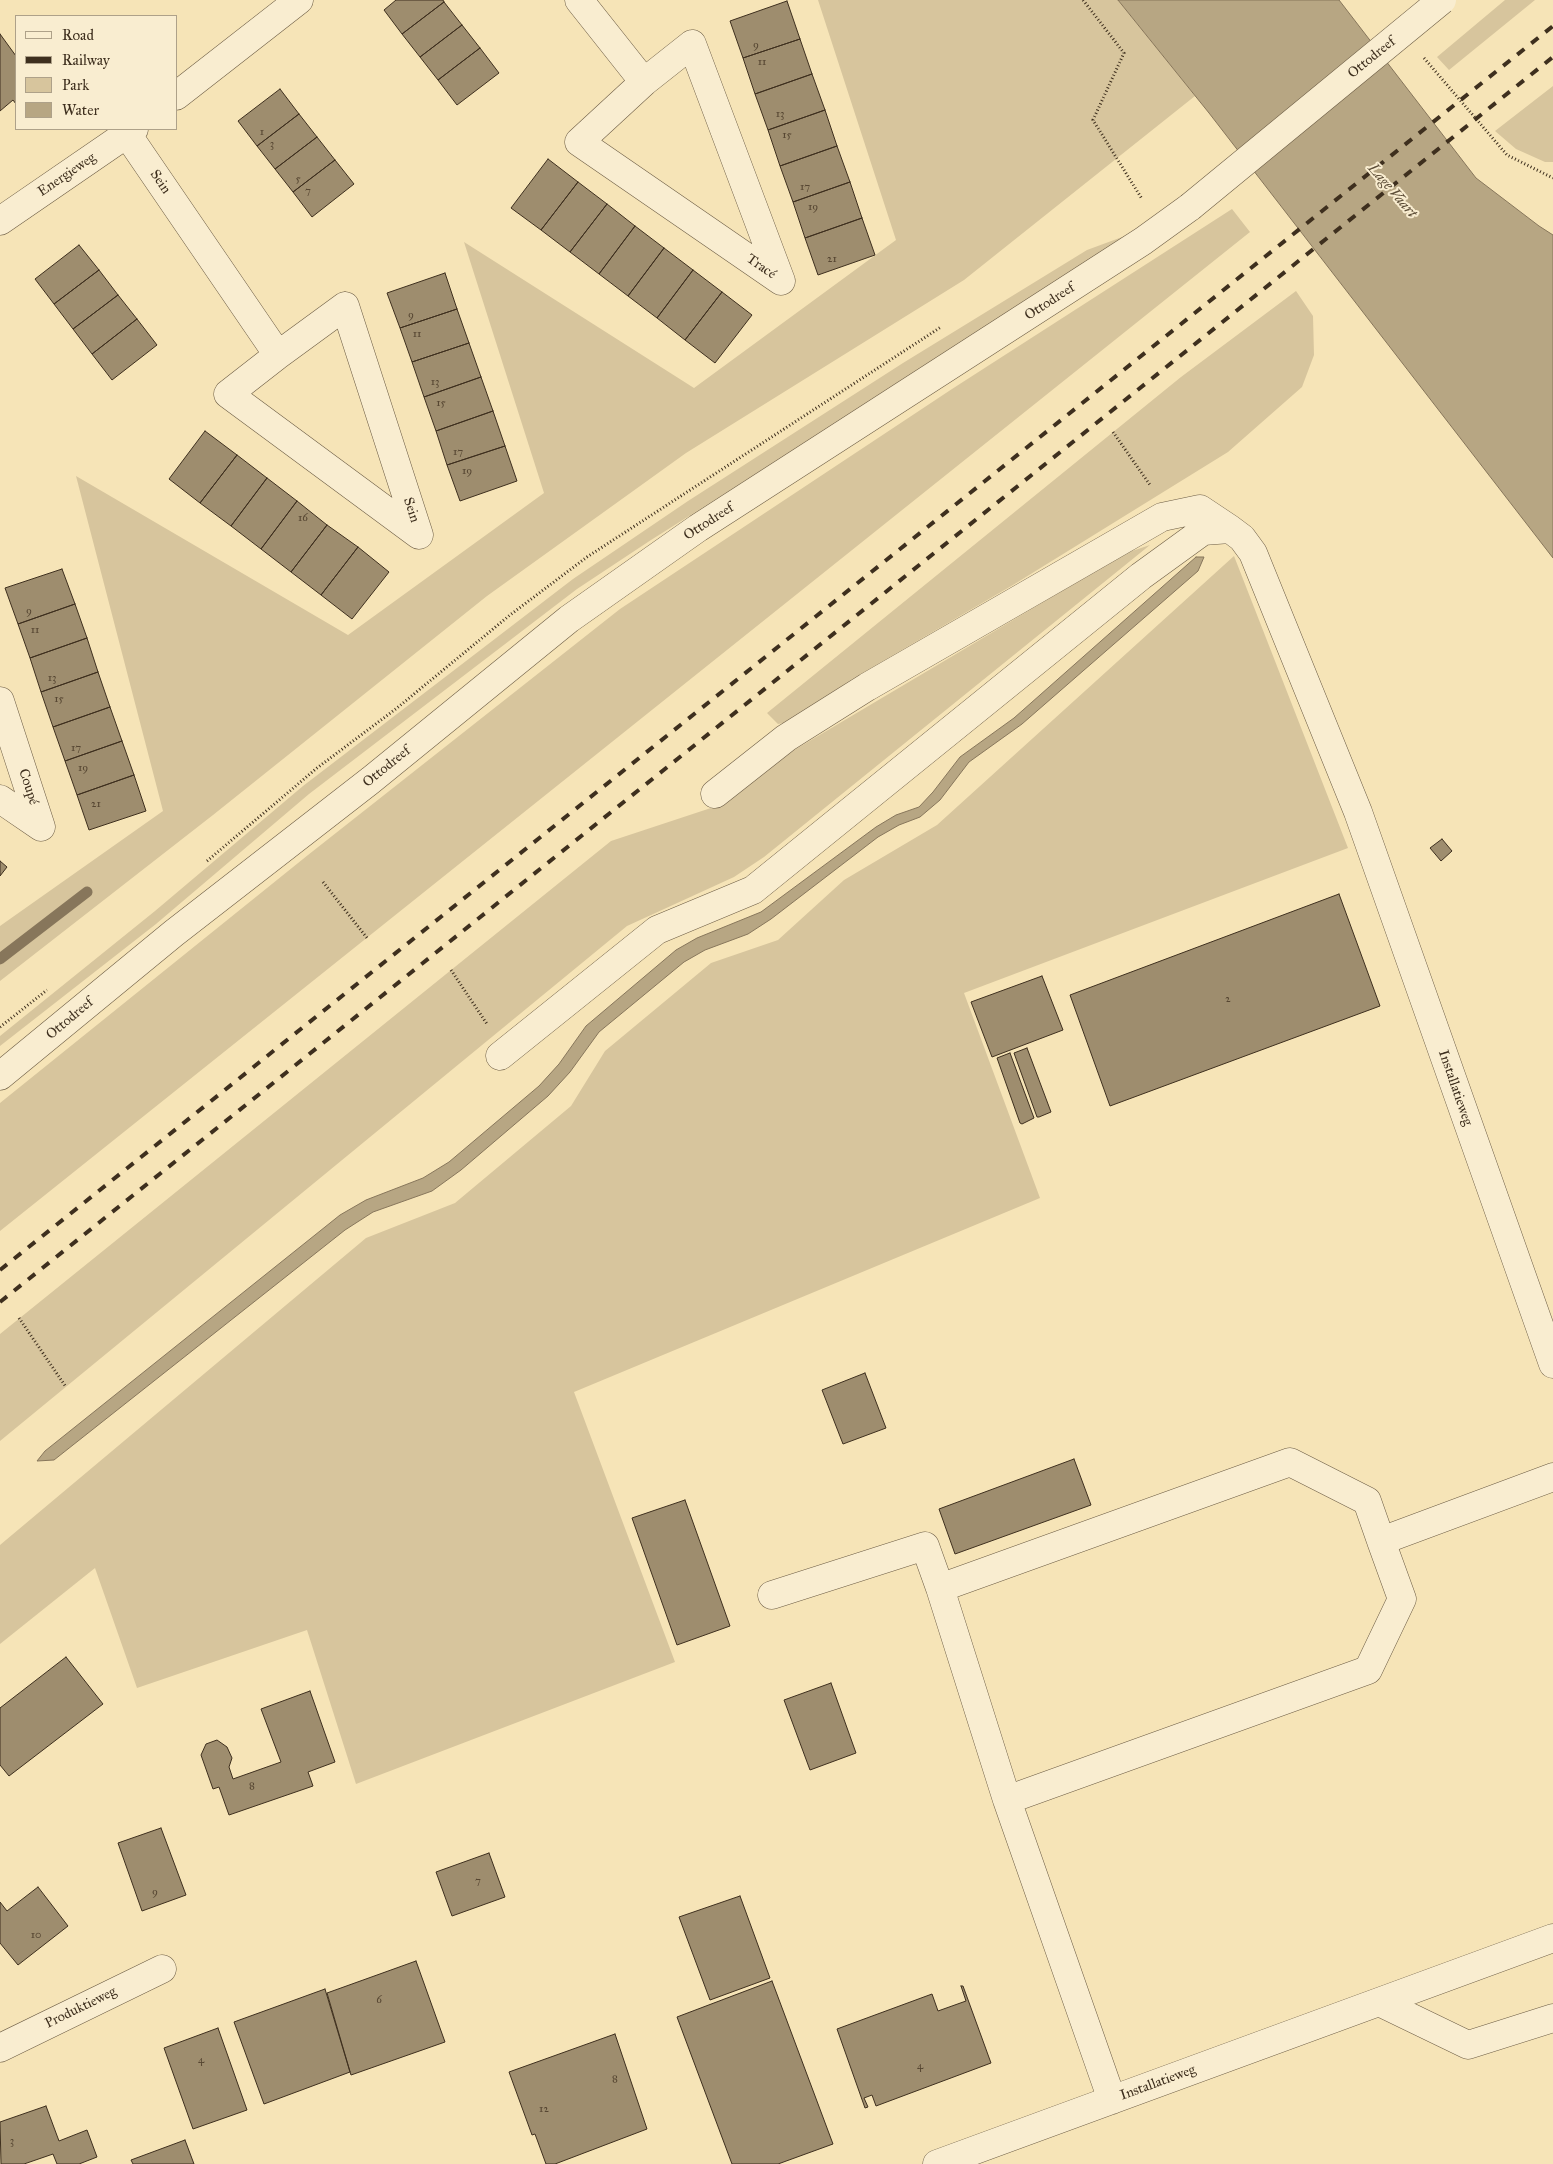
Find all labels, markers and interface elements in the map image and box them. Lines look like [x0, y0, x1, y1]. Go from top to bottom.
legend [15, 15, 178, 130]
text: Road [62, 26, 94, 44]
street label: Ottodreef [1345, 34, 1399, 82]
house number: 9 [753, 38, 759, 52]
text: Railway [62, 51, 110, 69]
house number: 11 [758, 55, 766, 69]
text: Park [62, 76, 89, 94]
text: Water [62, 101, 99, 119]
house number: 13 [776, 107, 784, 121]
house number: 1 [260, 125, 264, 139]
house number: 15 [782, 128, 792, 142]
house number: 3 [270, 137, 274, 151]
street label: Energieweg [35, 150, 99, 200]
water label: Lage Vaart [1363, 160, 1421, 222]
street label: Sein [146, 167, 174, 197]
house number: 5 [295, 172, 301, 186]
house number: 17 [800, 180, 810, 194]
house number: 7 [305, 184, 311, 198]
house number: 19 [808, 200, 818, 214]
street label: Tracé [743, 251, 779, 283]
house number: 21 [827, 252, 837, 266]
street label: Ottodreef [1022, 280, 1078, 324]
house number: 9 [408, 308, 414, 322]
house number: 11 [413, 327, 421, 341]
house number: 13 [431, 375, 439, 389]
house number: 15 [436, 396, 446, 410]
house number: 17 [453, 445, 463, 459]
house number: 19 [462, 464, 472, 478]
street label: Sein [399, 495, 423, 525]
street label: Ottodreef [681, 500, 737, 544]
house number: 16 [298, 511, 308, 525]
house number: 9 [26, 604, 32, 618]
house number: 11 [31, 623, 39, 637]
house number: 13 [48, 671, 56, 685]
house number: 15 [54, 692, 64, 706]
house number: 17 [71, 741, 81, 755]
street label: Ottodreef [360, 743, 414, 791]
house number: 19 [78, 761, 88, 775]
street label: Coupé [14, 767, 42, 807]
house number: 21 [91, 797, 101, 811]
house number: 2 [1225, 992, 1231, 1006]
street label: Ottodreef [43, 994, 97, 1044]
street label: Installatieweg [1434, 1048, 1476, 1128]
house number: 8 [249, 1779, 255, 1793]
house number: 7 [475, 1874, 481, 1888]
house number: 9 [152, 1885, 158, 1899]
house number: 10 [31, 1928, 41, 1942]
street label: Produktieweg [43, 1984, 119, 2032]
house number: 6 [376, 1993, 382, 2007]
house number: 4 [198, 2053, 204, 2067]
house number: 4 [917, 2059, 923, 2073]
street label: Installatieweg [1118, 2062, 1198, 2104]
house number: 8 [612, 2072, 618, 2086]
house number: 12 [539, 2102, 549, 2116]
house number: 3 [10, 2134, 14, 2148]

